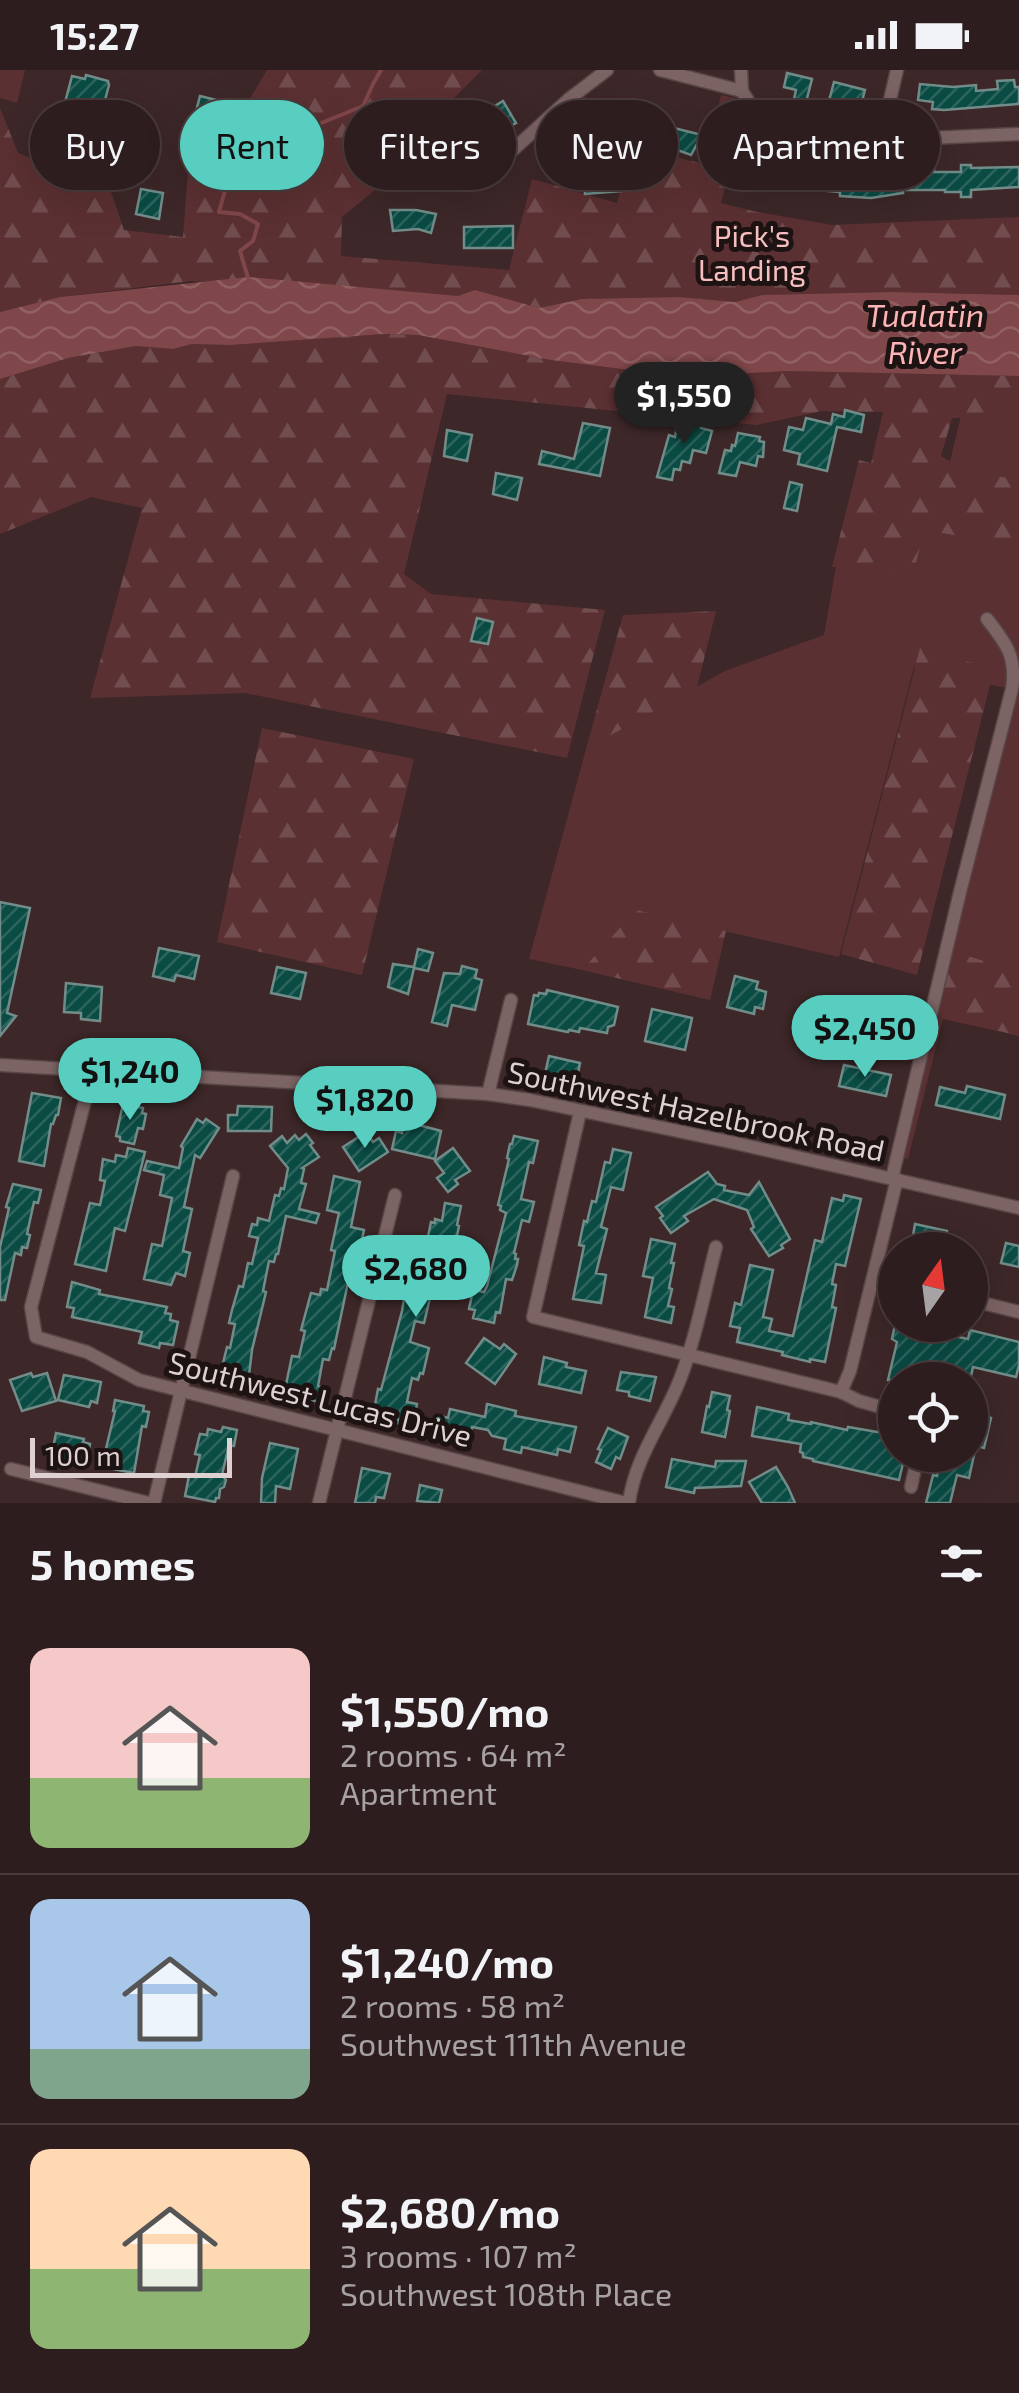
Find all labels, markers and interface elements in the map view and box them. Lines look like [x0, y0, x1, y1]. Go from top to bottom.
text: 15:27 [50, 12, 139, 58]
chip: Buy [30, 100, 160, 190]
chip: Rent [180, 100, 324, 190]
chip: Filters [344, 100, 516, 190]
chip: New [536, 100, 678, 190]
chip: Apartment [698, 100, 940, 190]
park label: Pick's Landing [698, 217, 806, 287]
water label: Tualatin River [866, 295, 984, 370]
pin: $1,550 [603, 362, 765, 447]
text: $1,550 [636, 375, 732, 413]
pin: $2,450 [784, 995, 946, 1080]
text: $2,450 [814, 1008, 917, 1046]
pin: $1,240 [49, 1038, 211, 1123]
text: $1,240 [80, 1051, 180, 1089]
street label: Southwest Hazelbrook Road [505, 1052, 888, 1168]
pin: $1,820 [284, 1066, 446, 1151]
text: $1,820 [316, 1079, 414, 1117]
north arrow [878, 1232, 988, 1342]
map controls [878, 1232, 988, 1472]
pin: $2,680 [335, 1235, 497, 1320]
text: $2,680 [364, 1248, 468, 1286]
street label: Southwest Lucas Drive [165, 1343, 476, 1453]
button: locate [878, 1362, 988, 1472]
scale bar [30, 1433, 232, 1478]
text: 100 m [45, 1438, 121, 1472]
icon: filters [934, 1536, 989, 1591]
text: 5 homes [30, 1538, 195, 1588]
text: $1,550/mo [340, 1685, 549, 1735]
icon: home [110, 1688, 230, 1808]
text: 2 rooms · 64 m² [340, 1735, 566, 1773]
text: Apartment [340, 1773, 497, 1811]
text: $1,240/mo [340, 1936, 554, 1986]
icon: home [110, 1939, 230, 2059]
text: 2 rooms · 58 m² [340, 1986, 565, 2024]
text: Southwest 111th Avenue [340, 2024, 687, 2062]
text: $2,680/mo [340, 2186, 560, 2236]
icon: home [110, 2189, 230, 2309]
text: 3 rooms · 107 m² [340, 2236, 577, 2274]
text: Southwest 108th Place [340, 2274, 672, 2312]

